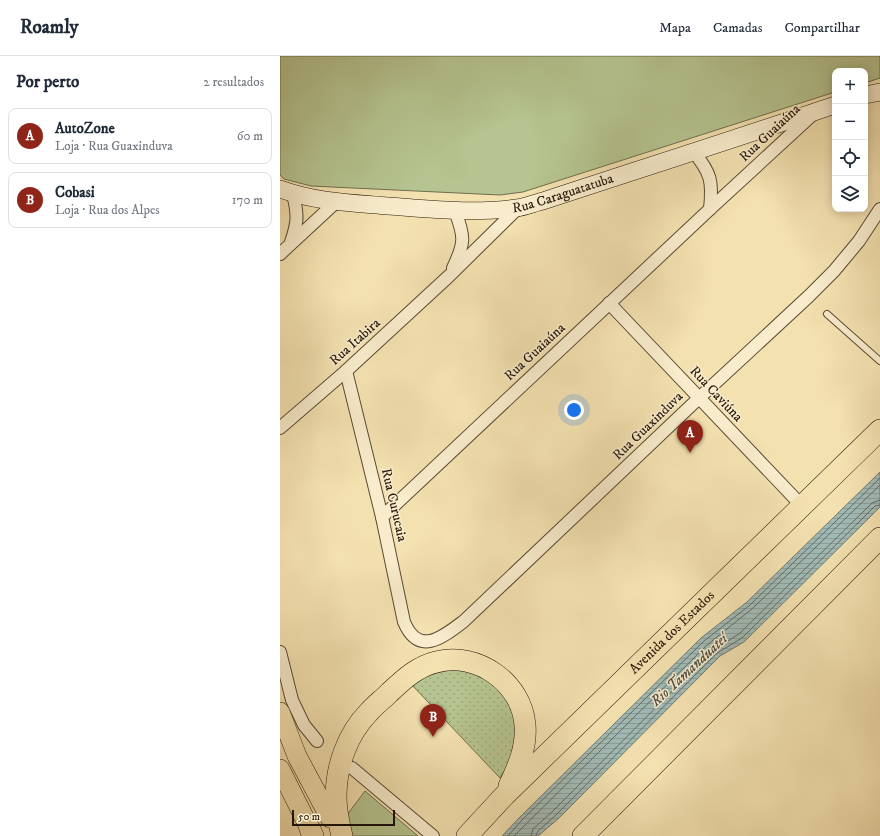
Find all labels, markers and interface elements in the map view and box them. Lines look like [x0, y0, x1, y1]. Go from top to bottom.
text: Roamly [20, 16, 79, 39]
text: Mapa [659, 19, 691, 37]
text: Camadas [713, 19, 762, 37]
text: Compartilhar [784, 19, 860, 37]
map controls [832, 68, 868, 212]
button: + [832, 68, 868, 104]
text: Por perto [16, 71, 79, 93]
text: 2 resultados [203, 74, 264, 90]
street label: Rua Guaiaúna [736, 100, 804, 166]
button: − [832, 104, 868, 140]
text: AutoZone [55, 119, 115, 138]
text: A [26, 128, 34, 144]
text: 60 m [237, 128, 263, 144]
text: Loja · Rua Guaxinduva [55, 138, 173, 154]
button: locate [832, 140, 868, 176]
street label: Rua Caraguatatuba [511, 170, 616, 217]
button: layers [832, 176, 868, 212]
text: Cobasi [55, 183, 95, 202]
text: B [26, 192, 34, 208]
text: 170 m [232, 192, 263, 208]
text: Loja · Rua dos Alpes [55, 202, 160, 218]
street label: Rua Itabira [326, 314, 384, 370]
street label: Rua Guaiaúna [501, 319, 569, 385]
street label: Rua Caviúna [686, 362, 746, 426]
street label: Rua Guaxinduva [609, 388, 687, 464]
your location [564, 400, 584, 420]
pin: A [677, 420, 703, 453]
street label: Rua Curucaia [377, 467, 411, 543]
street label: Avenida dos Estados [625, 586, 719, 678]
water label: Rio Tamanduateí [646, 627, 734, 711]
pin: B [420, 704, 446, 737]
scale bar [292, 808, 395, 827]
text: 50 m [298, 810, 320, 824]

